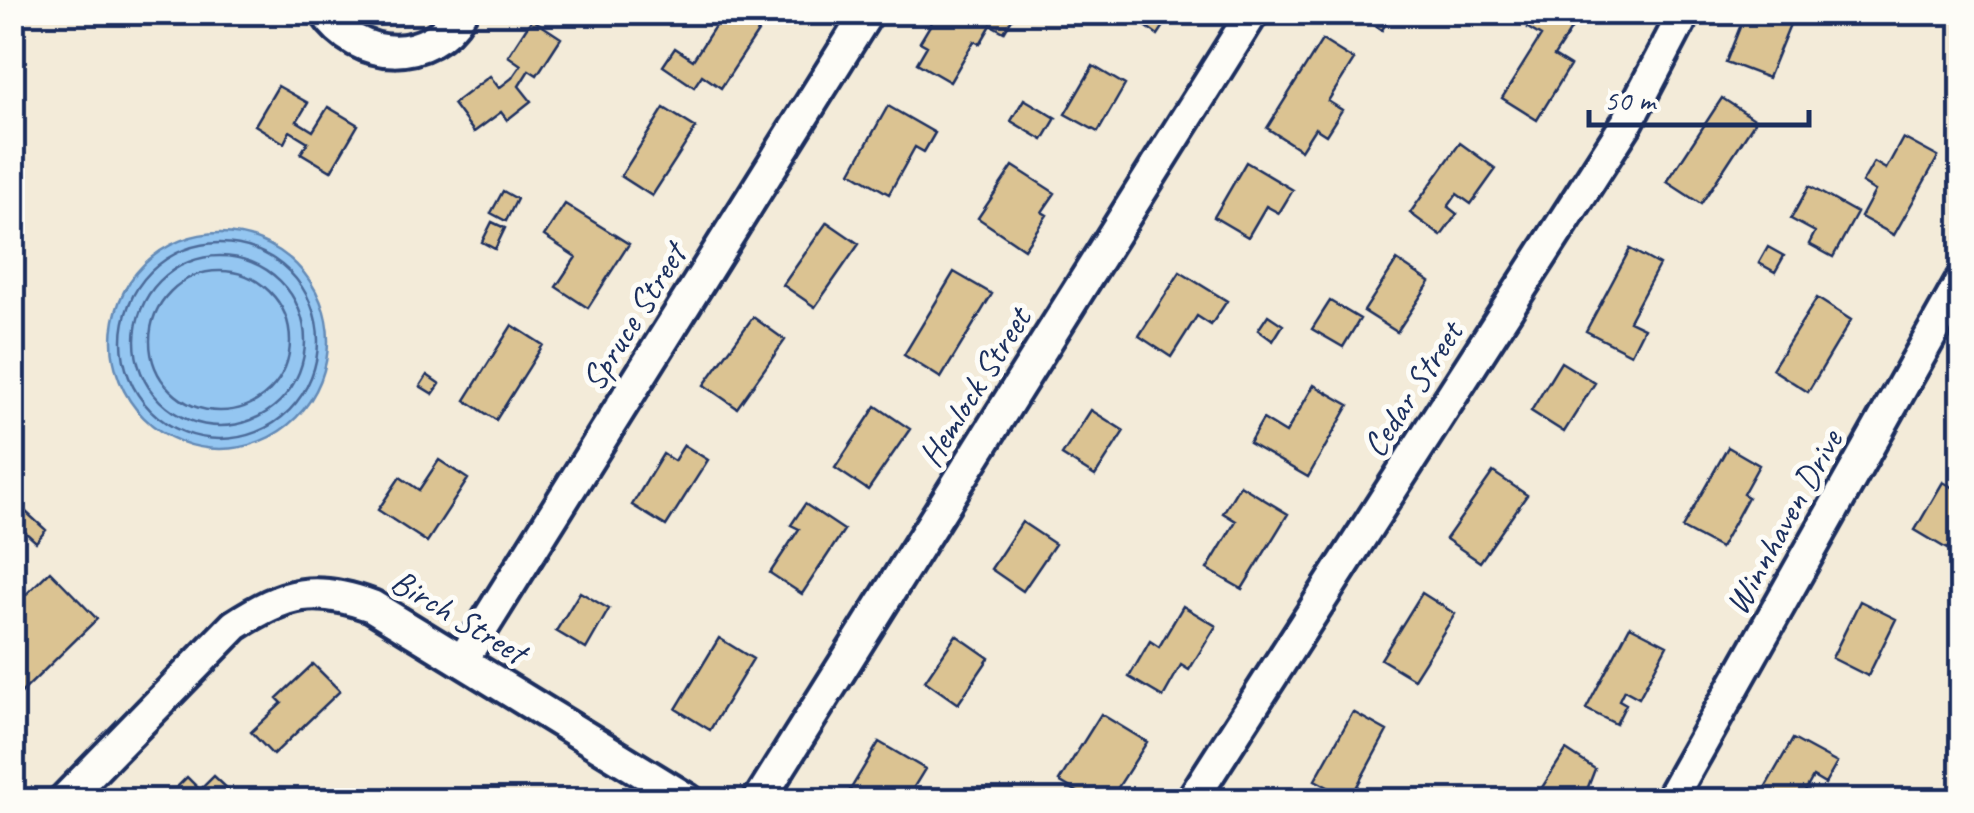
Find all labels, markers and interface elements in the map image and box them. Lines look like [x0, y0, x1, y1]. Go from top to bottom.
scale bar [1589, 65, 1809, 127]
text: 50 m [1604, 81, 1657, 119]
street label: Spruce Street [571, 232, 699, 399]
street label: Hemlock Street [908, 297, 1043, 475]
street label: Cedar Street [1352, 310, 1475, 465]
street label: Winnhaven Drive [1714, 420, 1854, 622]
street label: Birch Street [383, 559, 538, 677]

